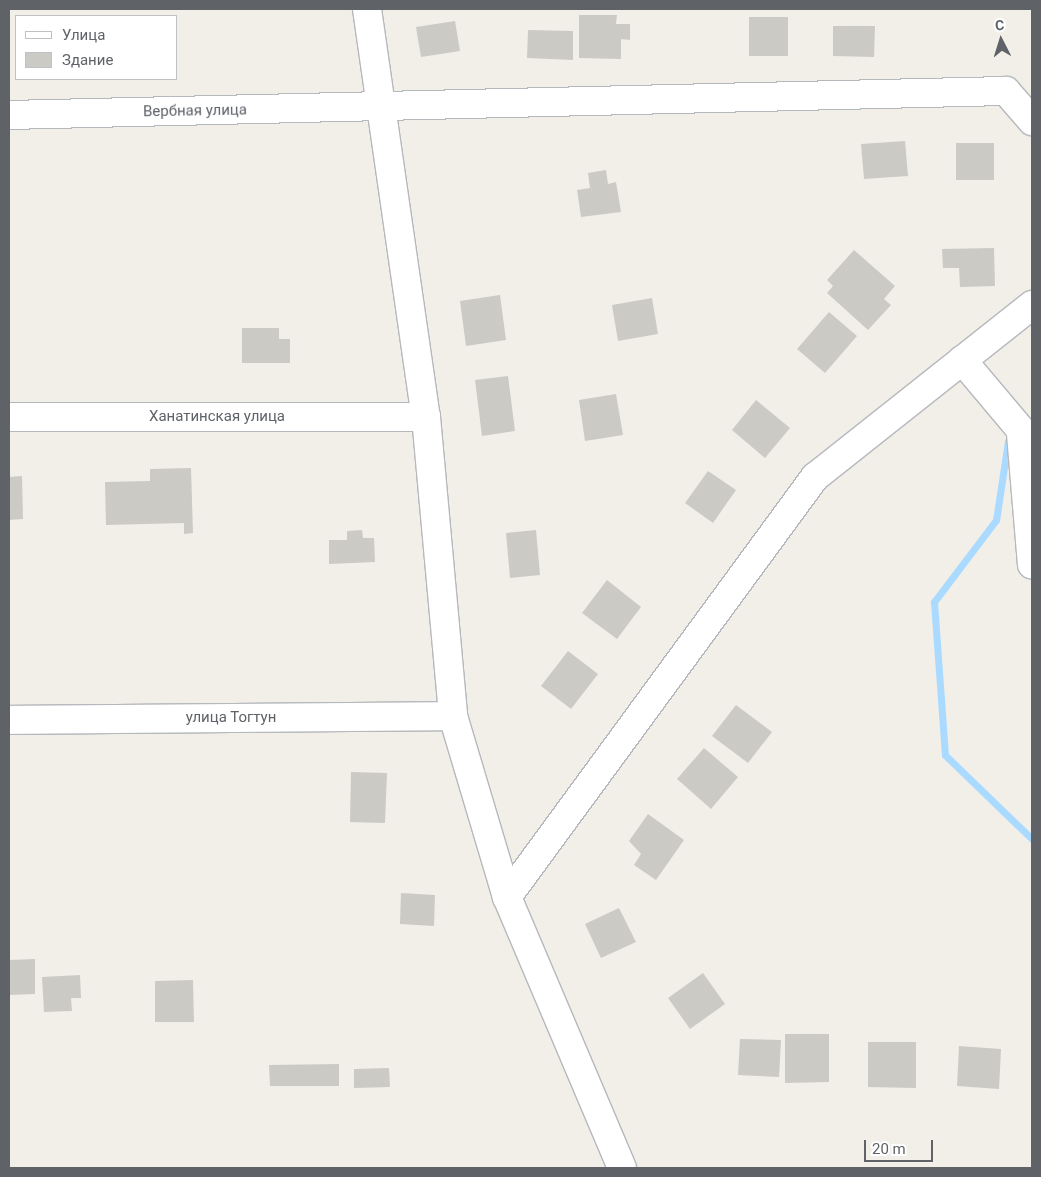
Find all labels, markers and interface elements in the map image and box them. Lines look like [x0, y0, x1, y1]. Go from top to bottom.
legend [15, 15, 178, 80]
north arrow [976, 15, 1026, 65]
text: С [994, 17, 1005, 33]
text: Улица [62, 26, 105, 44]
text: Здание [62, 51, 113, 69]
street label: Вербная улица [143, 101, 247, 121]
street label: Ханатинская улица [149, 408, 285, 426]
street label: улица Тогтун [185, 709, 277, 727]
scale bar [866, 1130, 935, 1162]
text: 20 m [872, 1140, 906, 1158]

